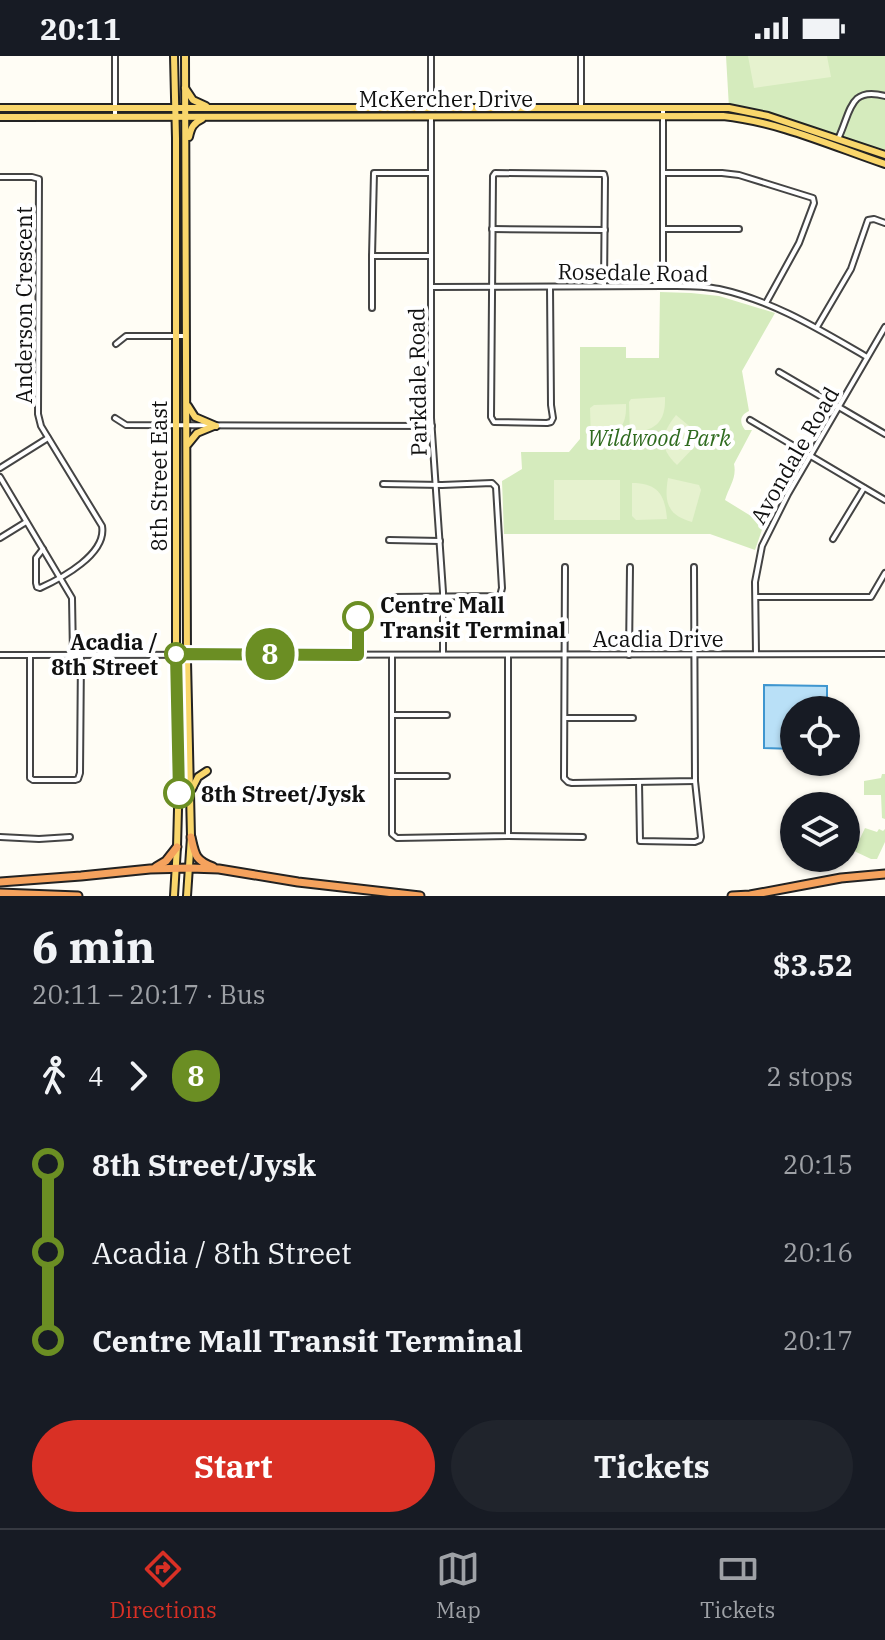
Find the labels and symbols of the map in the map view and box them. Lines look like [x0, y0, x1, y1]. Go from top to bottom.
street label: McKercher Drive [359, 84, 533, 113]
street label: Anderson Crescent [9, 206, 38, 404]
street label: Rosedale Road [557, 256, 709, 288]
street label: Parkdale Road [401, 307, 433, 457]
street label: Avondale Road [743, 381, 845, 529]
street label: 8th Street East [144, 400, 173, 552]
park label: Wildwood Park [587, 423, 731, 452]
place label: Centre Mall Transit Terminal [380, 590, 566, 644]
marker: Centre Mall Transit Terminal [343, 602, 373, 632]
street label: Acadia Drive [592, 624, 724, 653]
place label: Acadia / 8th Street [51, 627, 158, 681]
line badge: 8 [244, 628, 296, 680]
marker: Acadia / 8th Street [165, 643, 187, 665]
marker: 8th Street/Jysk [164, 778, 194, 808]
place label: 8th Street/Jysk [201, 779, 365, 808]

